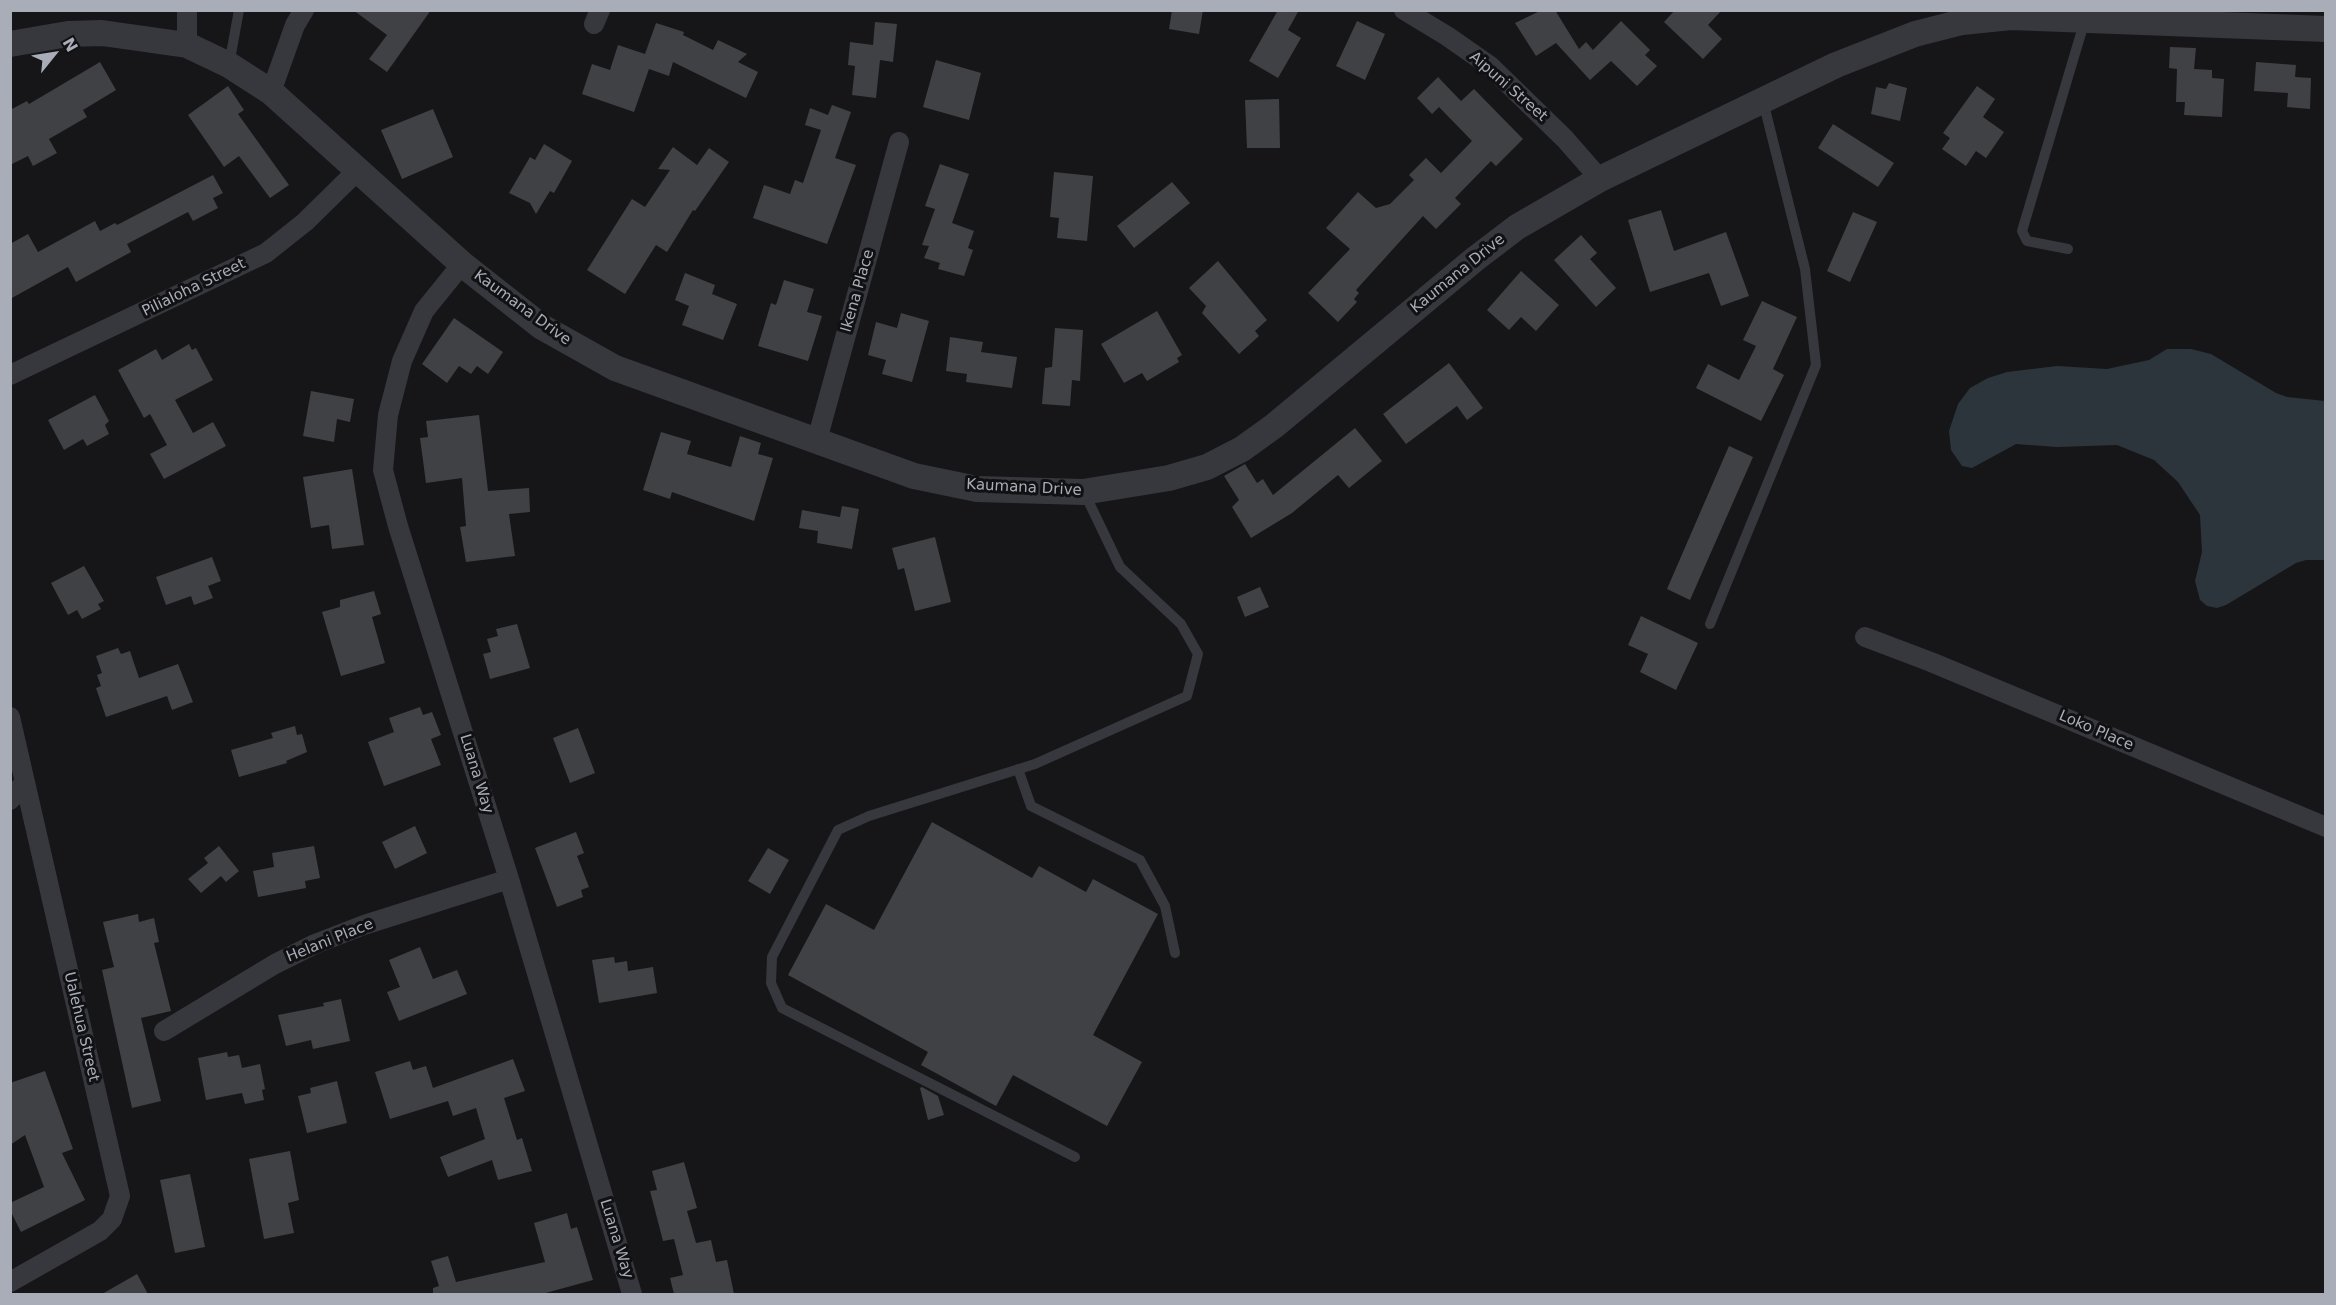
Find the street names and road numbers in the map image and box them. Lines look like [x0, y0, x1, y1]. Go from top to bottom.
street label: Aipuni Street [1465, 48, 1551, 126]
street label: Kaumana Drive [1407, 231, 1509, 317]
street label: Ikena Place [838, 248, 878, 334]
street label: Pilialoha Street [139, 255, 249, 321]
street label: Kaumana Drive [470, 267, 574, 349]
street label: Kaumana Drive [966, 476, 1082, 500]
street label: Loko Place [2056, 707, 2136, 755]
street label: Luana Way [455, 732, 497, 816]
street label: Helani Place [284, 915, 376, 967]
street label: Ualehua Street [60, 970, 102, 1084]
street label: Luana Way [595, 1197, 637, 1281]

